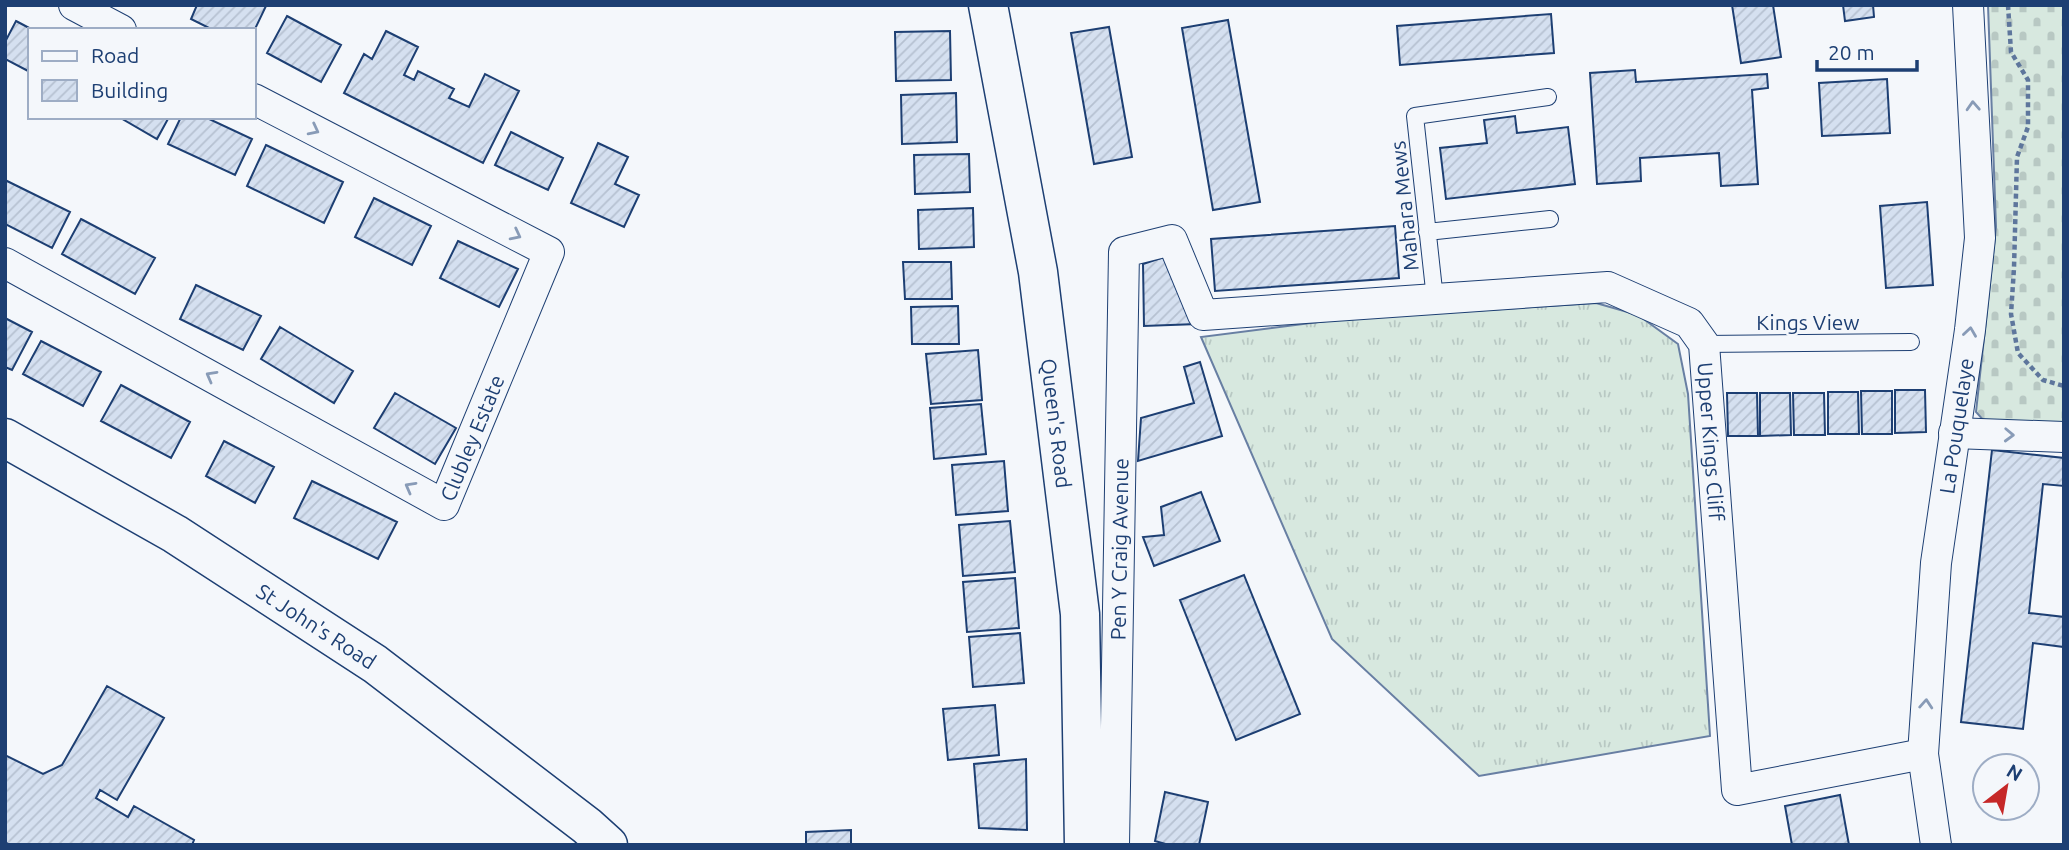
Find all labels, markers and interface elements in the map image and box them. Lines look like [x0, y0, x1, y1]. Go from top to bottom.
legend [28, 28, 256, 119]
scale bar [1817, 28, 1917, 72]
text: 20 m [1828, 40, 1875, 64]
text: Road [91, 43, 139, 67]
text: Building [91, 78, 168, 102]
one-way arrow [1966, 100, 1981, 111]
one-way arrow [307, 122, 319, 136]
street label: Mahara Mews [1385, 140, 1423, 272]
one-way arrow [509, 227, 521, 241]
street label: Kings View [1756, 310, 1860, 334]
one-way arrow [1962, 327, 1977, 338]
street label: La Pouquelaye [1934, 356, 1978, 495]
street label: Queen's Road [1037, 357, 1076, 489]
street label: Upper Kings Cliff [1693, 361, 1729, 523]
one-way arrow [205, 371, 218, 384]
street label: Clubley Estate [435, 371, 509, 505]
one-way arrow [2004, 427, 2015, 442]
street label: Pen Y Craig Avenue [1105, 458, 1133, 640]
one-way arrow [404, 481, 417, 495]
street label: St John's Road [252, 578, 381, 674]
one-way arrow [1918, 698, 1933, 709]
north arrow [1971, 752, 2041, 822]
text: N [2003, 759, 2027, 786]

